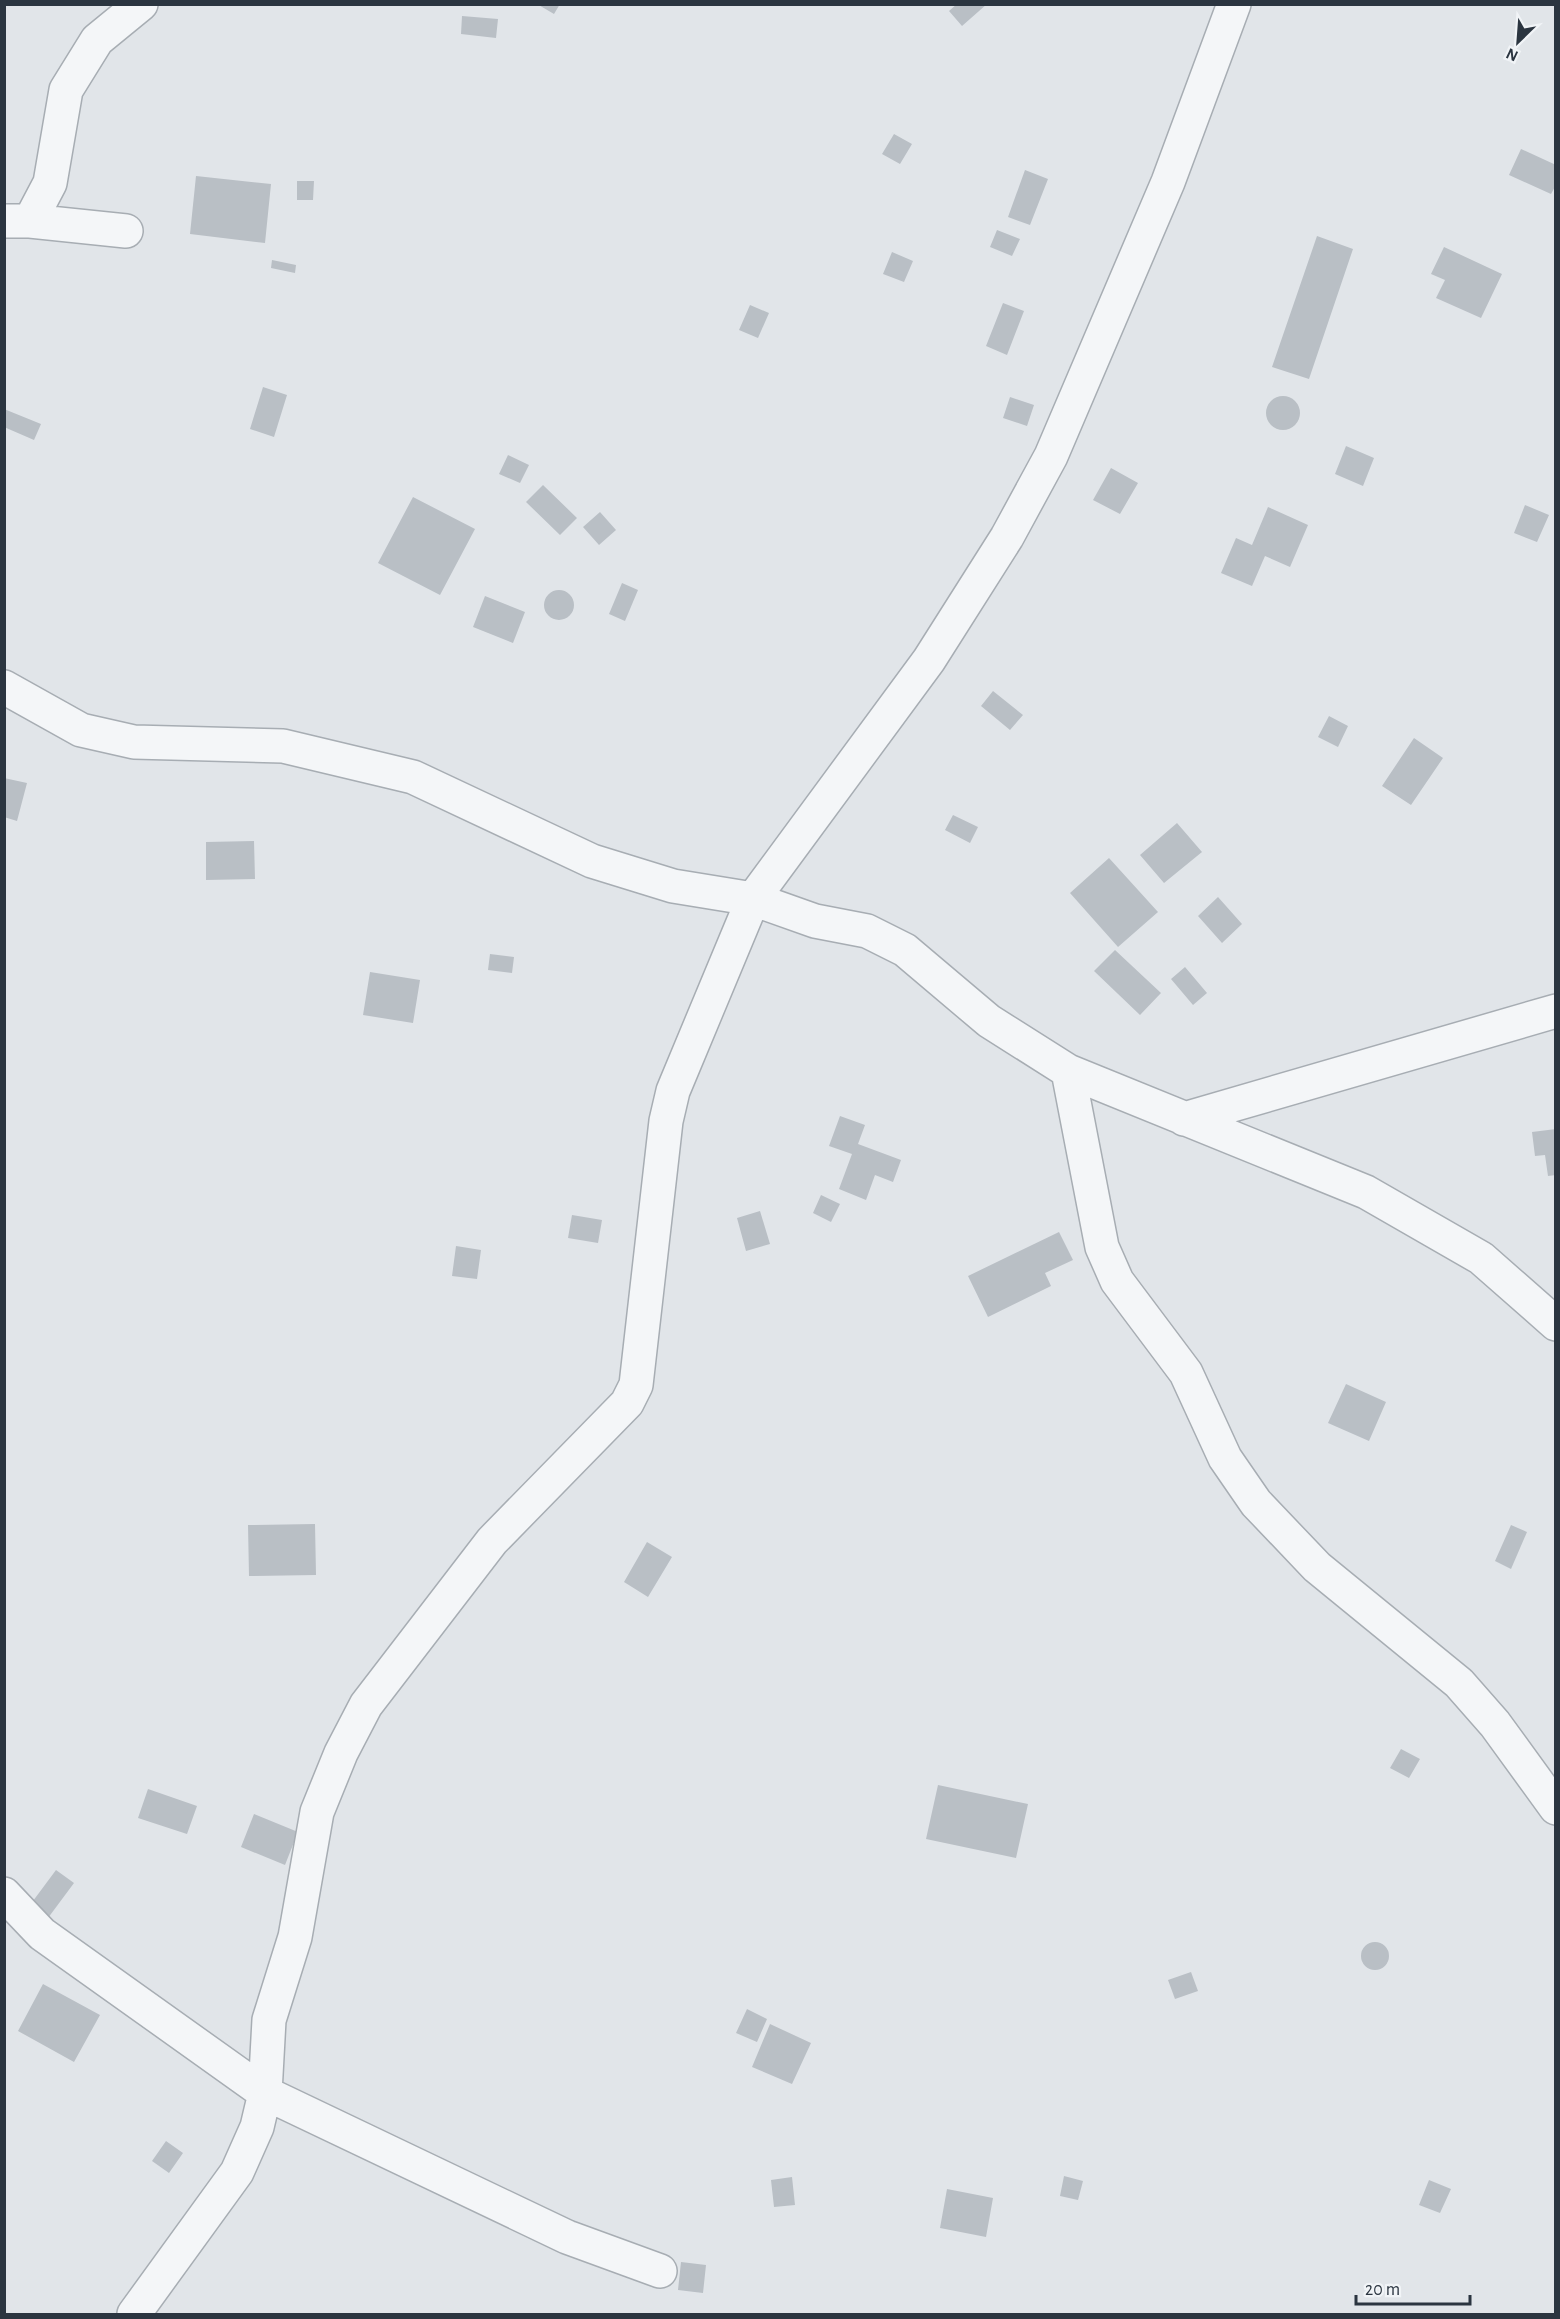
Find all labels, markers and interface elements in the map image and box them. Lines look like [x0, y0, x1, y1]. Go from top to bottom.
north arrow [1488, 12, 1548, 72]
text: N [1504, 45, 1521, 64]
scale bar [1356, 2268, 1470, 2306]
text: 20 m [1365, 2281, 1400, 2299]

